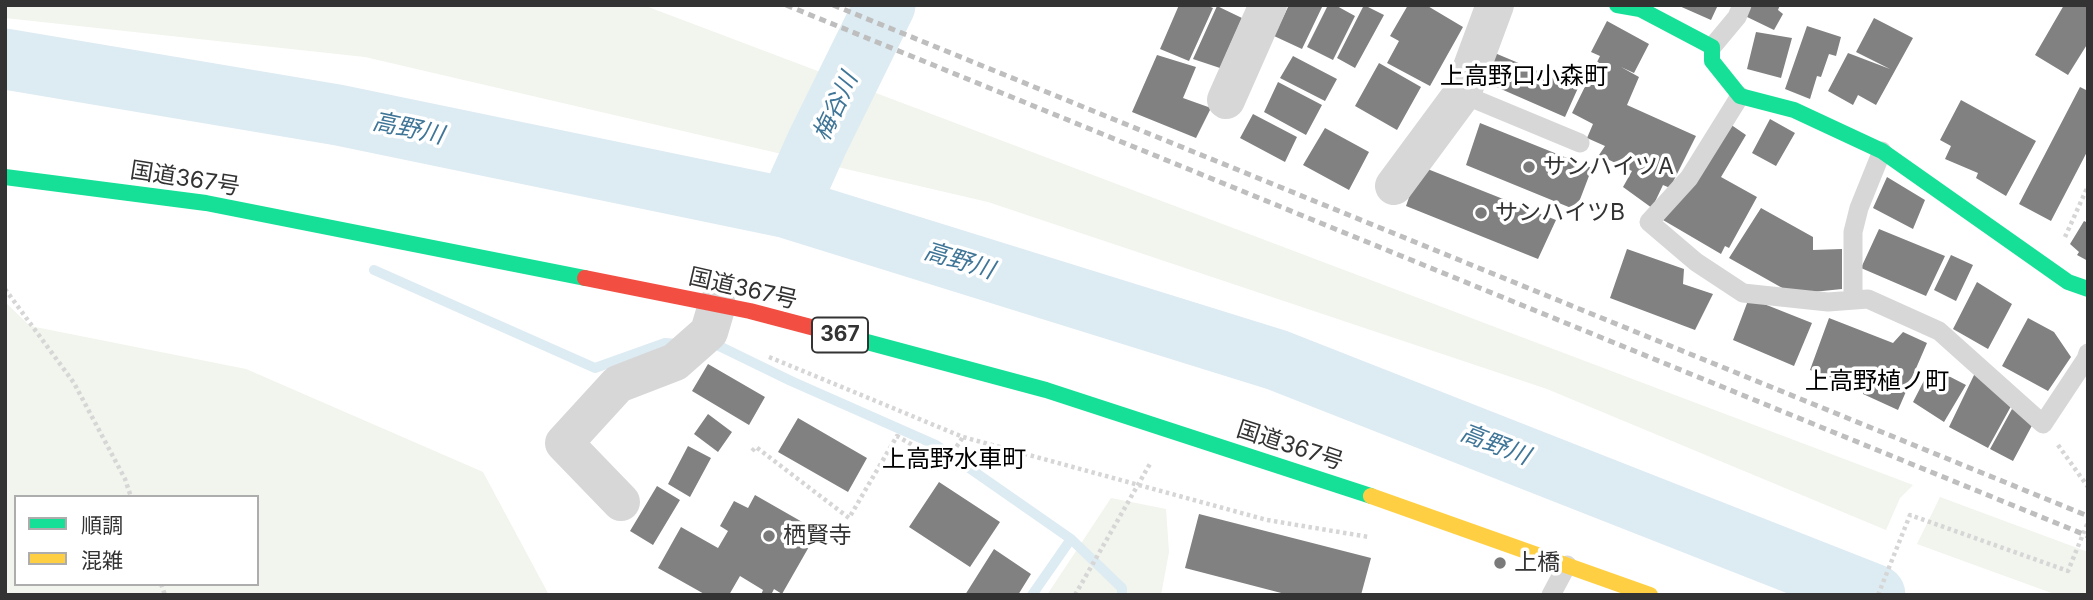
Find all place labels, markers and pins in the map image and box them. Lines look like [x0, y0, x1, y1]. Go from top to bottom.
place label: サンハイツA [1543, 153, 1674, 181]
marker: サンハイツA [1521, 159, 1537, 175]
place label: サンハイツB [1495, 199, 1625, 227]
marker: サンハイツB [1473, 205, 1489, 221]
place label: 栖賢寺 [783, 522, 852, 550]
marker: 栖賢寺 [761, 528, 777, 544]
place label: 上橋 [1514, 549, 1560, 577]
marker: 上橋 [1492, 555, 1508, 571]

